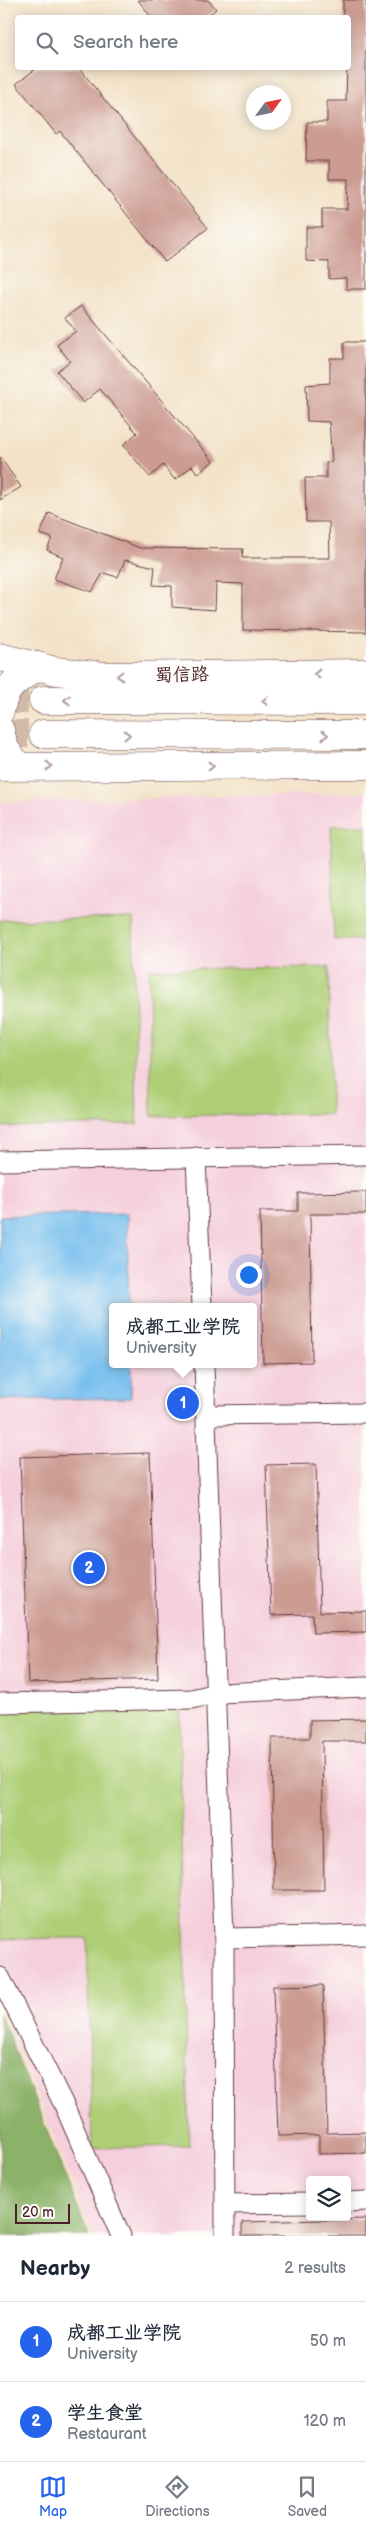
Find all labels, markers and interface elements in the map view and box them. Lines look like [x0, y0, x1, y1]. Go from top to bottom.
search box [15, 15, 351, 70]
icon: search [33, 29, 61, 57]
text: Search here [73, 31, 178, 54]
north arrow [246, 85, 291, 130]
street label: 蜀信路 [155, 664, 209, 686]
one-way arrow [313, 669, 321, 679]
one-way arrow [116, 671, 124, 681]
one-way arrow [63, 695, 71, 705]
one-way arrow [261, 696, 268, 706]
one-way arrow [124, 730, 131, 740]
one-way arrow [321, 730, 329, 740]
one-way arrow [45, 761, 53, 771]
one-way arrow [208, 761, 215, 771]
your location [236, 1262, 262, 1288]
popup [109, 1303, 257, 1368]
text: 成都工业学院 [126, 1316, 240, 1339]
text: University [126, 1339, 196, 1358]
pin: 1 [167, 1384, 199, 1422]
pin: 2 [73, 1549, 105, 1587]
map controls [306, 2176, 351, 2221]
button: layers [306, 2176, 351, 2221]
scale bar [15, 2201, 70, 2224]
text: 20 m [22, 2204, 54, 2221]
text: Nearby [20, 2256, 90, 2281]
text: 2 results [284, 2259, 346, 2278]
text: 成都工业学院 [67, 2322, 181, 2345]
text: 1 [33, 2332, 39, 2351]
text: 50 m [310, 2332, 346, 2351]
text: University [67, 2345, 138, 2364]
text: 学生食堂 [67, 2402, 143, 2425]
text: 2 [31, 2412, 41, 2431]
text: 120 m [303, 2412, 346, 2431]
text: Restaurant [67, 2425, 147, 2444]
tab: Map [39, 2473, 67, 2520]
tab: Directions [145, 2473, 210, 2520]
tab: Saved [288, 2473, 327, 2520]

